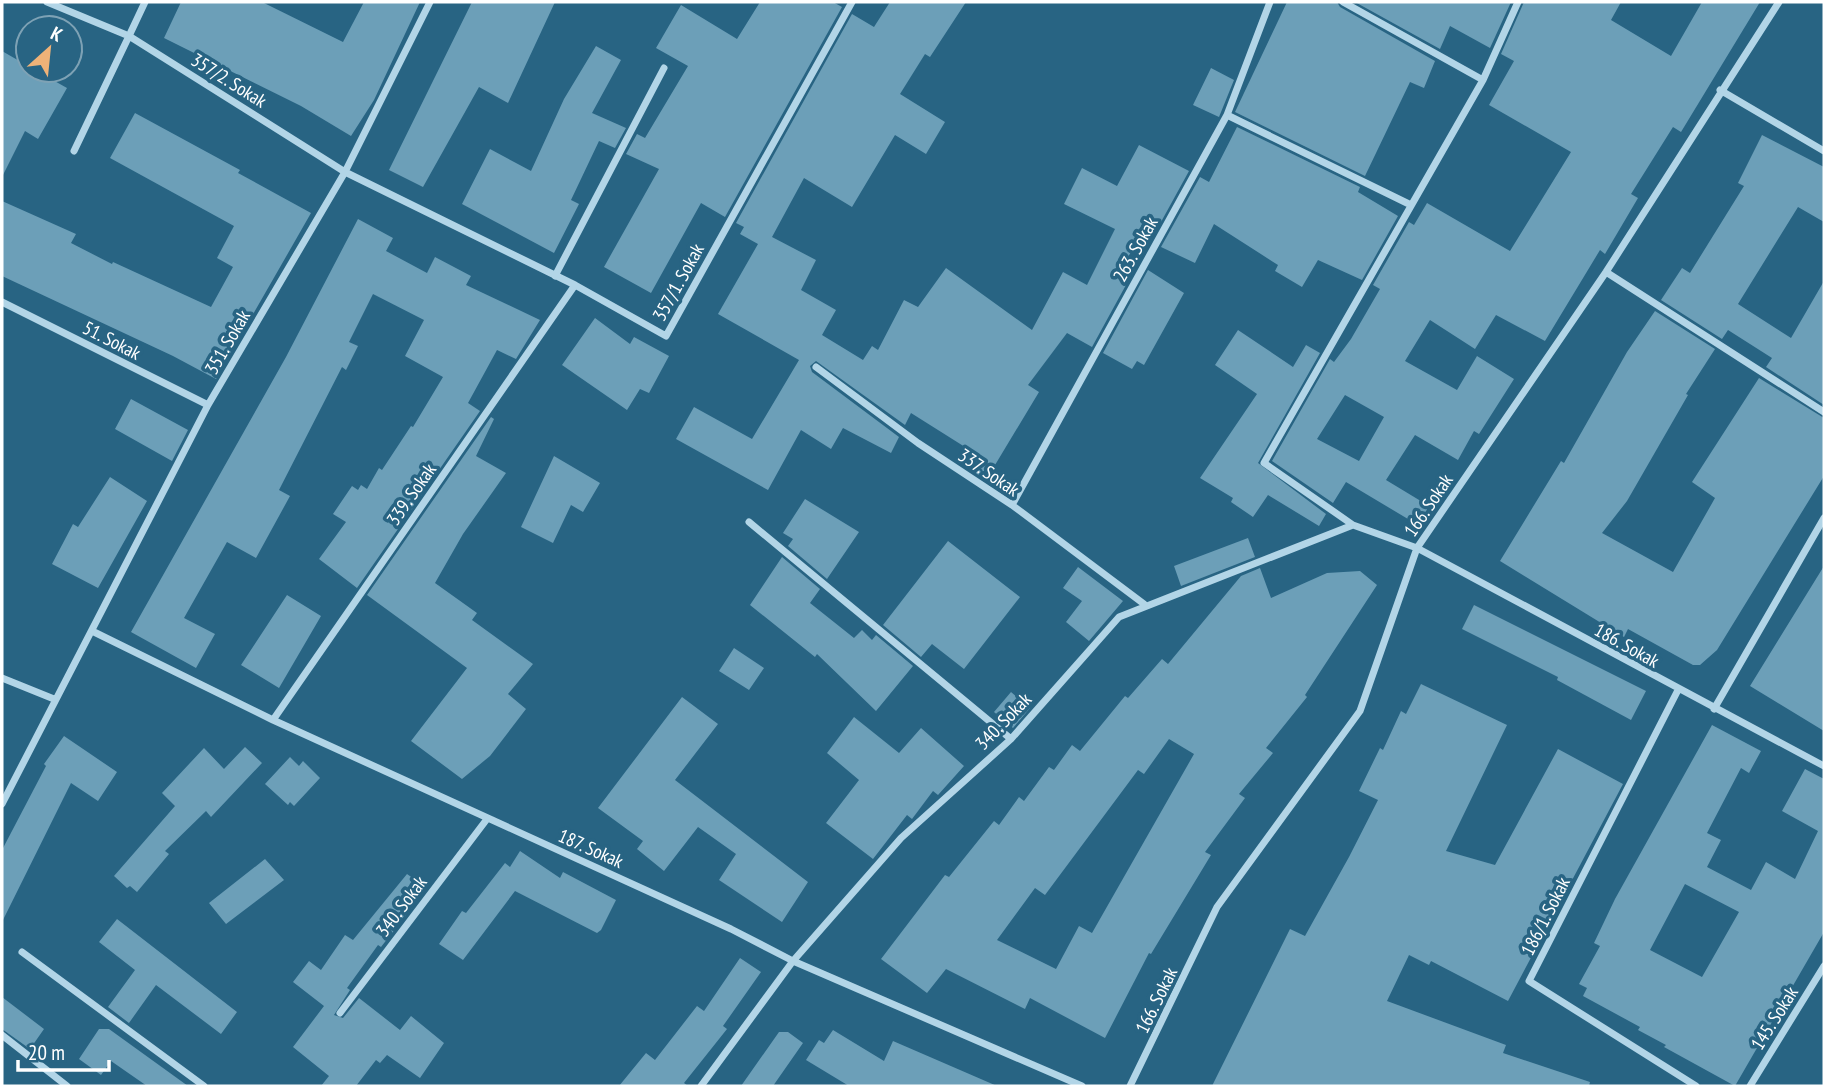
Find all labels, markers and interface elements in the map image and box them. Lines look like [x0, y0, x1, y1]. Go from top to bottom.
north arrow [14, 14, 84, 84]
text: K [47, 21, 67, 47]
street label: 357/2. Sokak [187, 47, 272, 113]
street label: 263. Sokak [1107, 212, 1163, 286]
street label: 357/1. Sokak [647, 239, 709, 325]
street label: 351. Sokak [199, 305, 255, 379]
street label: 51. Sokak [79, 315, 146, 365]
street label: 337. Sokak [954, 443, 1025, 502]
street label: 339. Sokak [381, 458, 441, 530]
street label: 166. Sokak [1398, 469, 1458, 541]
street label: 186. Sokak [1590, 617, 1664, 673]
street label: 340. Sokak [970, 687, 1037, 755]
street label: 187. Sokak [555, 823, 628, 873]
street label: 340. Sokak [370, 870, 432, 941]
street label: 186/1. Sokak [1515, 872, 1575, 959]
street label: 166. Sokak [1130, 963, 1183, 1037]
street label: 145. Sokak [1745, 981, 1803, 1054]
scale bar [18, 1028, 108, 1072]
text: 20 m [28, 1039, 65, 1066]

